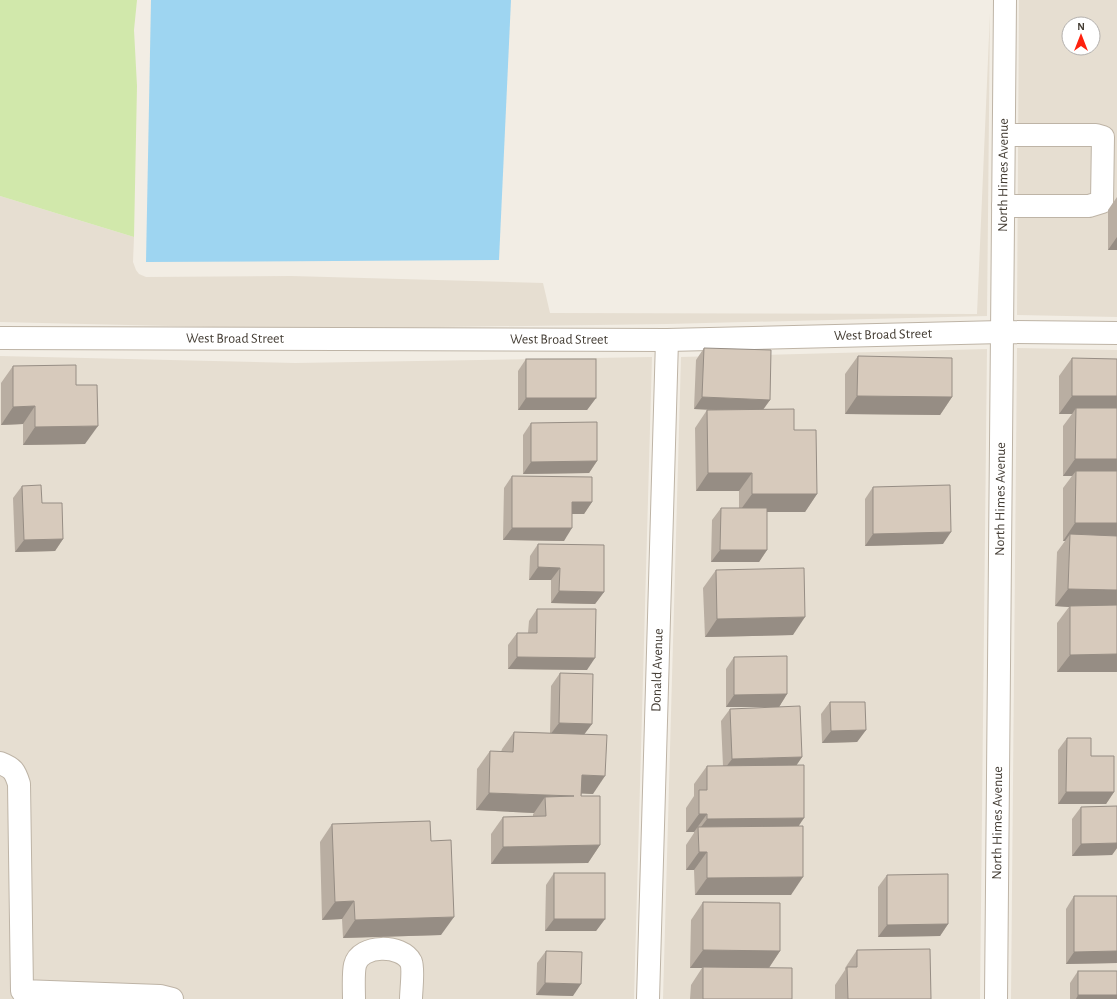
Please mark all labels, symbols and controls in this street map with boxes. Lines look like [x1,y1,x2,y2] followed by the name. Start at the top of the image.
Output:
[1061,16,1101,56] north arrow
[1077,21,1085,32] text: N
[996,118,1011,232] street label: North Himes Avenue
[834,327,933,343] street label: West Broad Street
[186,332,285,346] street label: West Broad Street
[510,333,609,347] street label: West Broad Street
[993,442,1008,556] street label: North Himes Avenue
[649,628,666,712] street label: Donald Avenue
[990,766,1005,880] street label: North Himes Avenue

